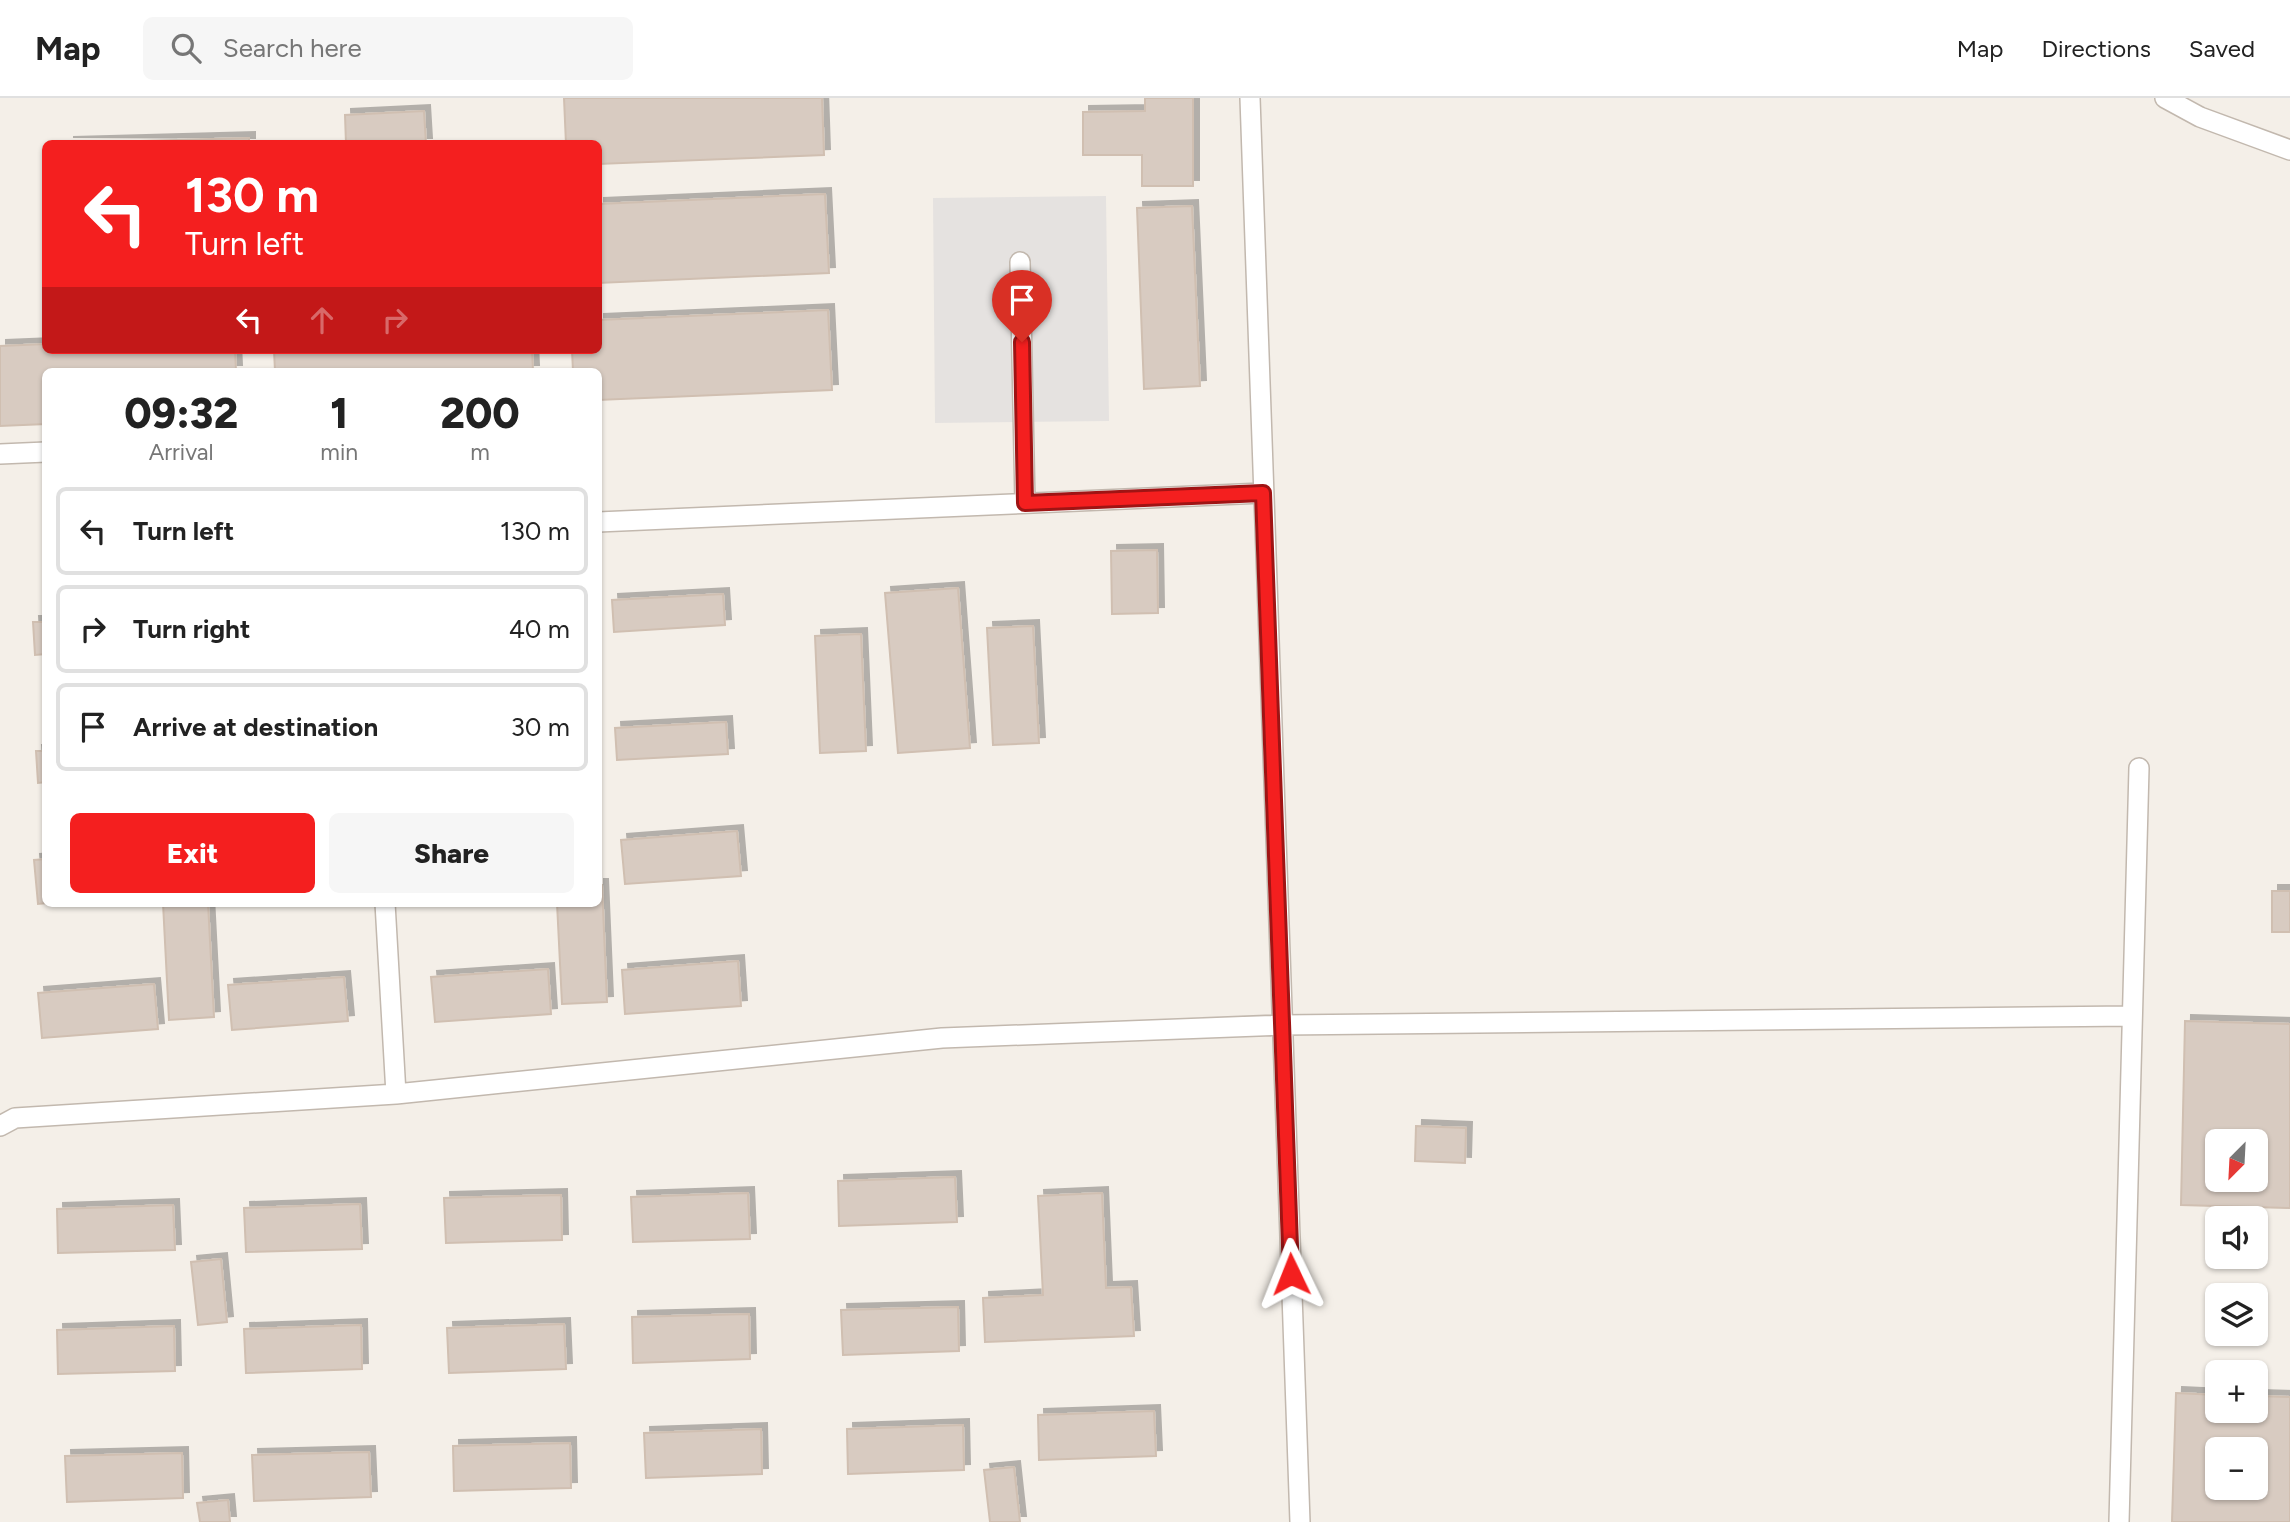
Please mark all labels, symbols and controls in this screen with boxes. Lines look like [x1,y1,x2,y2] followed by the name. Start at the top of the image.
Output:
[143,17,633,80] search box
[35,29,101,68] text: Map
[167,29,205,67] icon: search
[223,32,362,64] text: Search here
[1957,34,2003,63] text: Map
[2041,34,2151,63] text: Directions
[2189,34,2255,63] text: Saved
[185,165,319,224] text: 130 m
[70,168,161,259] icon: left
[185,225,304,263] text: Turn left
[992,270,1052,342] pin
[1003,281,1041,319] icon: arrive
[230,301,268,339] icon: left
[303,301,341,339] icon: ahead
[376,301,414,339] icon: right
[124,388,238,439] text: 09:32
[330,388,348,439] text: 1
[440,388,520,439] text: 200
[149,438,214,466] text: Arrival
[320,438,358,466] text: min
[470,438,490,466] text: m
[74,512,112,550] icon: left
[133,515,234,547] text: Turn left
[500,515,570,547] text: 130 m
[74,610,112,648] icon: right
[133,613,250,645] text: Turn right
[509,613,570,645] text: 40 m
[74,708,112,746] icon: arrive
[133,711,378,743] text: Arrive at destination
[511,711,570,743] text: 30 m
[70,813,315,893] button: Exit
[329,813,574,893] button: Share
[2205,1129,2268,1192] north arrow
[2205,1129,2268,1500] map controls
[2205,1206,2268,1269] button: sound
[1254,1237,1328,1311] position arrow
[2205,1283,2268,1346] button: layers
[2205,1360,2268,1423] button: +
[2205,1437,2268,1500] button: −

